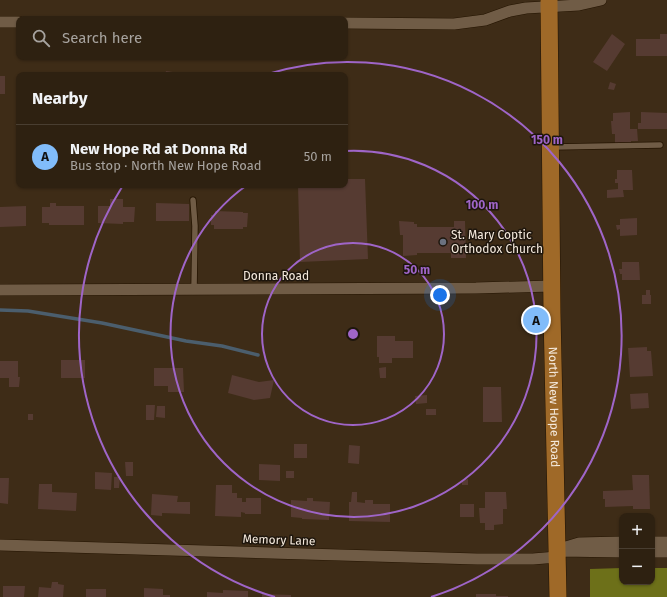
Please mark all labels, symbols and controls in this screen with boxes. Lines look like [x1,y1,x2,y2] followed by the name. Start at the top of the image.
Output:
[16,16,348,60] search box
[30,27,52,49] icon: search
[62,29,142,47] text: Search here
[32,88,87,109] text: Nearby
[531,133,563,147] text: 150 m
[70,140,247,158] text: New Hope Rd at Donna Rd
[41,149,49,164] text: A
[304,149,332,164] text: 50 m
[70,158,262,173] text: Bus stop · North New Hope Road
[466,198,498,212] text: 100 m
[451,228,543,256] place label: St. Mary Coptic Orthodox Church
[438,237,448,247] marker: St. Mary Coptic Orthodox Church
[404,263,430,277] text: 50 m
[243,269,309,283] street label: Donna Road
[430,285,450,305] your location
[523,305,549,335] pin: A
[346,327,360,341] centre of rings
[546,346,562,467] street label: North New Hope Road
[619,513,655,585] map controls
[619,513,655,549] button: +
[242,532,316,548] street label: Memory Lane
[619,549,655,585] button: −

